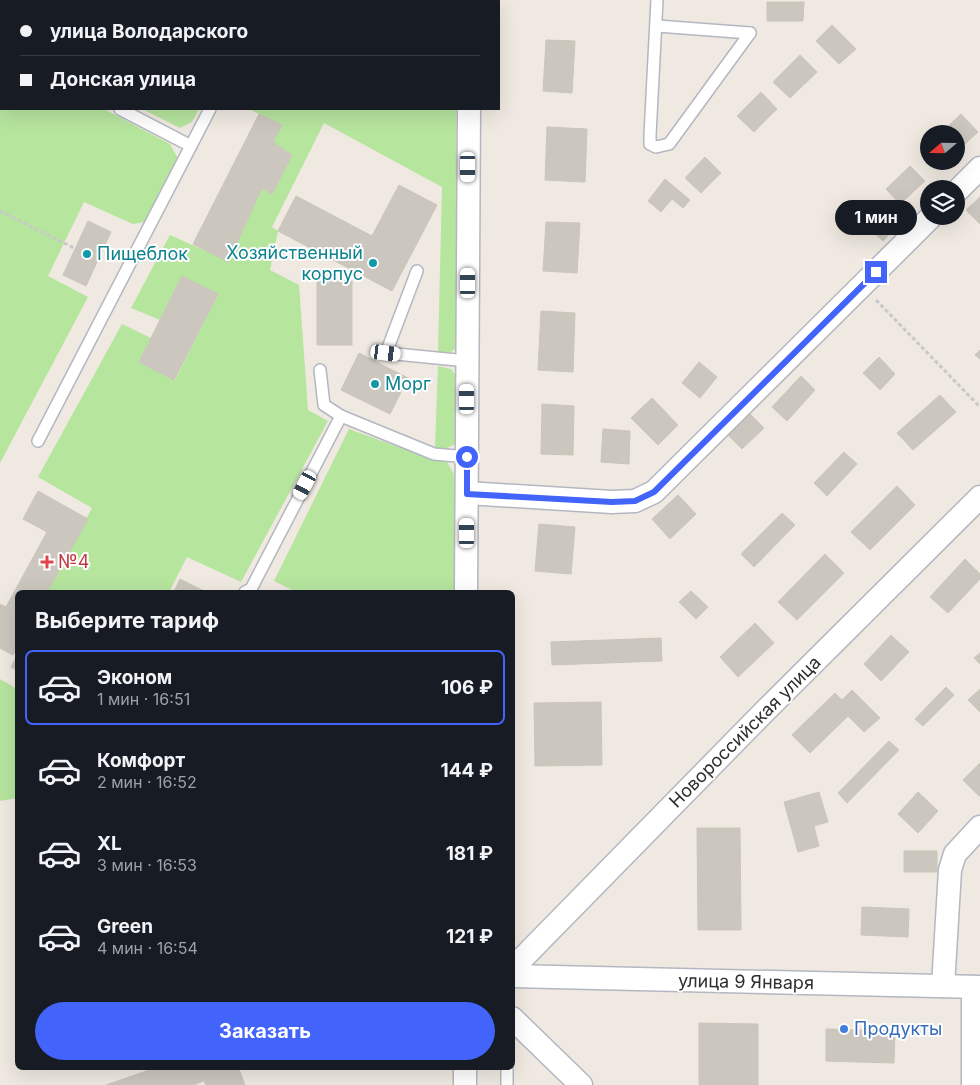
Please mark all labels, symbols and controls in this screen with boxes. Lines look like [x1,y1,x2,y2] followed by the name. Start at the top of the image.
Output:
[50,20,248,43] text: улица Володарского
[50,68,196,91] text: Донская улица
[920,125,965,170] north arrow
[920,125,965,225] map controls
[460,152,475,182] car
[920,180,965,225] button: layers
[835,200,917,234] callout: 1 мин
[854,207,898,227] text: 1 мин
[226,242,363,284] place label: Хозяйственный корпус
[97,243,188,264] place label: Пищеблок
[81,248,93,260] marker: Пищеблок
[367,257,379,269] marker: Хозяйственный корпус
[865,261,887,283] route end
[460,268,475,298] car
[370,344,401,362] car
[385,373,431,394] place label: Морг
[369,378,381,390] marker: Морг
[459,384,474,414] car
[456,446,478,468] route start
[291,468,318,502] car
[459,518,474,548] car
[58,551,89,572] place label: №4
[40,555,54,569] marker: №4
[35,607,219,633] text: Выберите тариф
[665,652,825,812] street label: Новороссийская улица
[37,665,82,710] icon: car
[97,666,172,689] text: Эконом
[441,676,493,699] text: 106 ₽
[97,689,190,709] text: 1 мин · 16:51
[37,748,82,793] icon: car
[97,749,185,772] text: Комфорт
[441,759,493,782] text: 144 ₽
[97,772,197,792] text: 2 мин · 16:52
[37,831,82,876] icon: car
[97,832,122,855] text: XL
[446,842,493,865] text: 181 ₽
[97,855,197,875] text: 3 мин · 16:53
[37,914,82,959] icon: car
[97,915,153,938] text: Green
[446,925,493,948] text: 121 ₽
[97,938,198,958] text: 4 мин · 16:54
[678,970,814,993] street label: улица 9 Января
[35,1002,495,1060] button: Заказать
[854,1018,942,1039] place label: Продукты
[838,1023,850,1035] marker: Продукты

